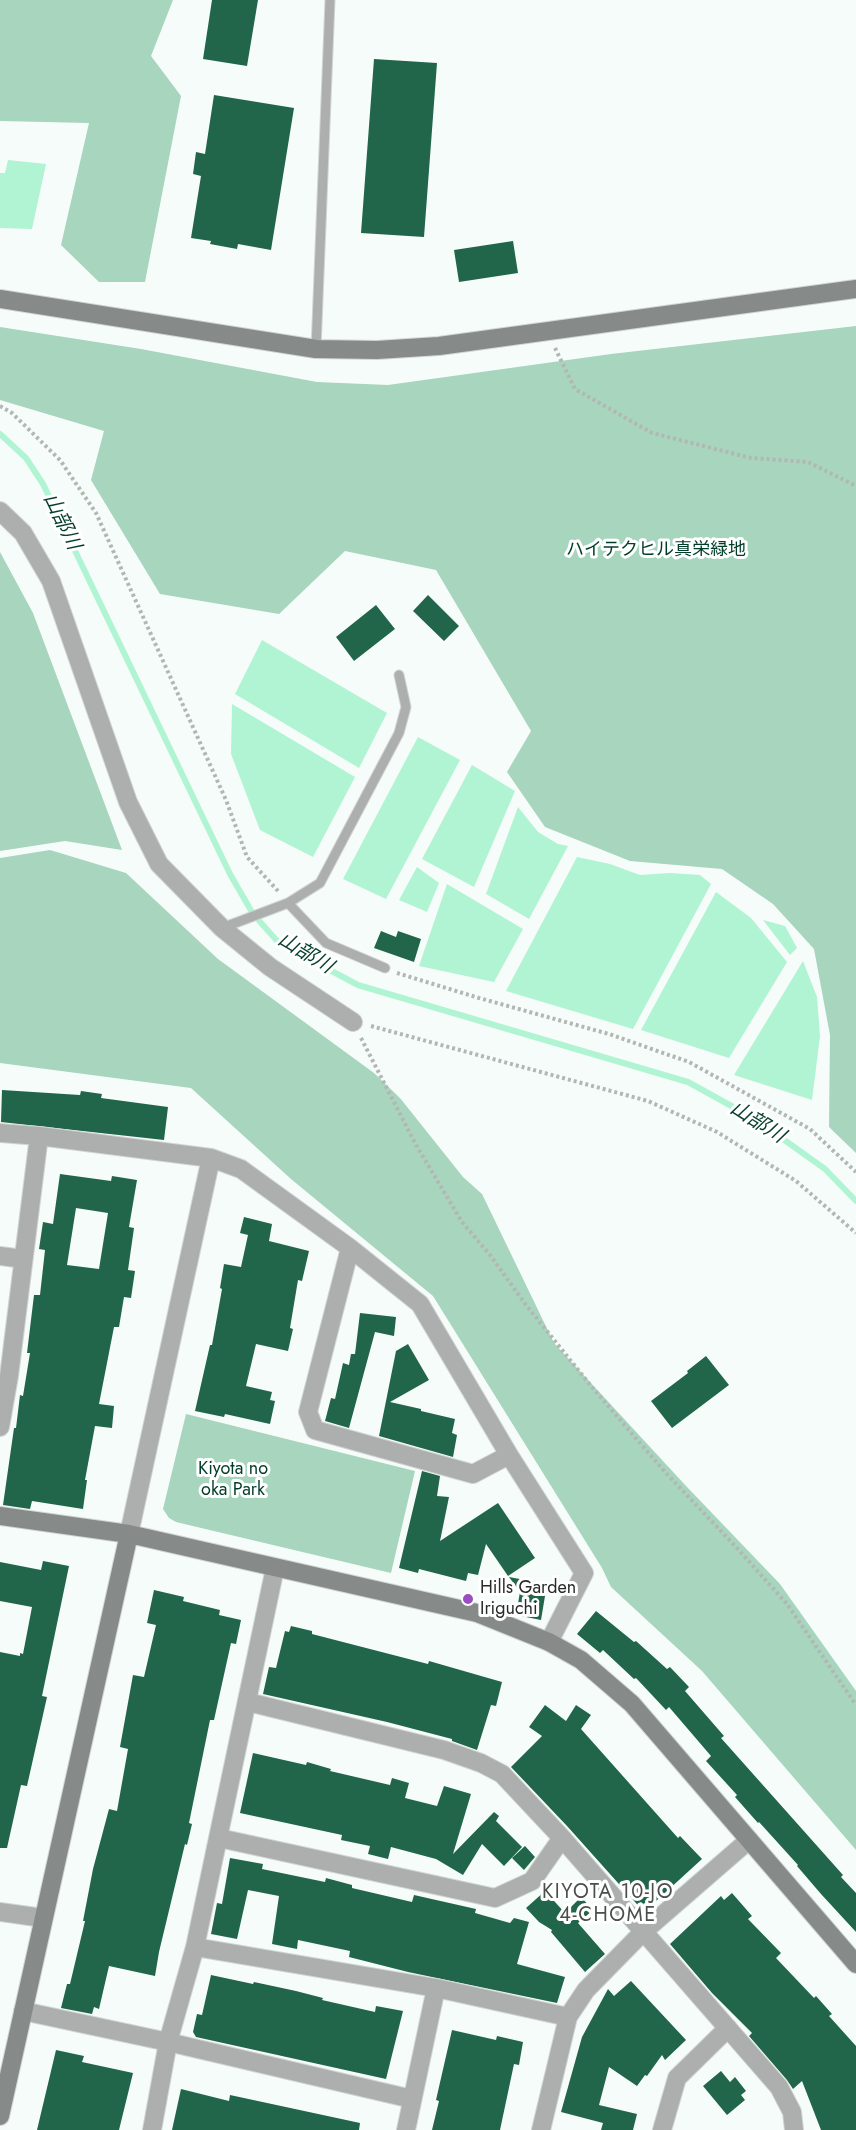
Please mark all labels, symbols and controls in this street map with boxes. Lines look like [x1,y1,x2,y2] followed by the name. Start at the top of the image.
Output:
[37,490,85,554] water label: 山部川
[566,540,746,562] park label: ハイテクヒル真栄緑地
[273,928,337,980] water label: 山部川
[725,1097,789,1149] water label: 山部川
[198,1459,268,1502] park label: Kiyota no oka Park
[480,1578,576,1620] place label: Hills Garden Iriguchi
[461,1592,475,1606] marker: Hills Garden Iriguchi
[542,1881,674,1928] district label: KIYOTA 10-JO 4-CHOME

